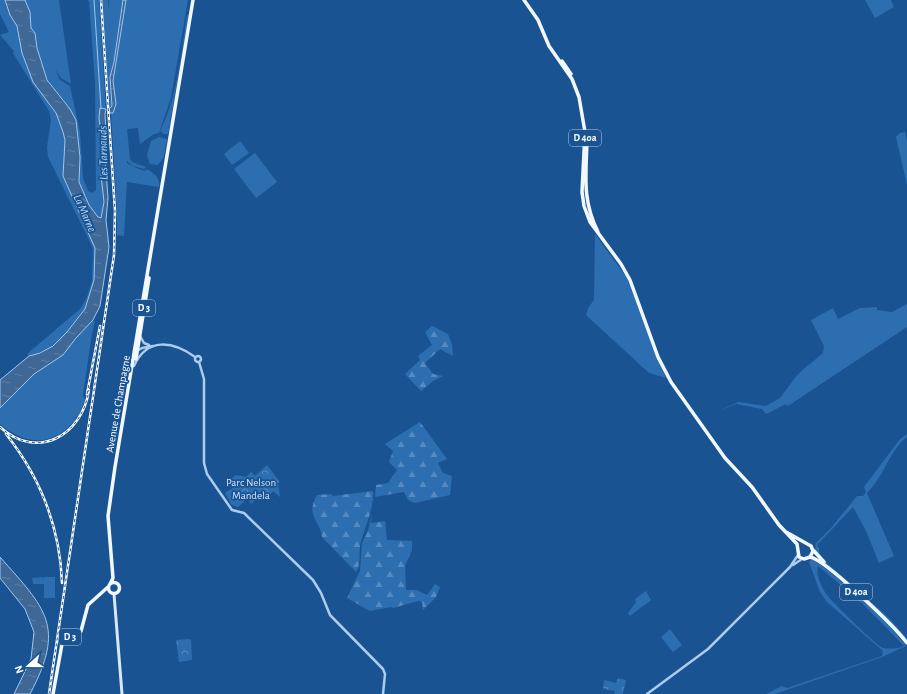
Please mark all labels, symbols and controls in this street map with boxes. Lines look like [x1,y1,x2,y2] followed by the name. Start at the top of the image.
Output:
[97,126,109,180] water label: Les Tarnauds
[569,130,601,146] road number: D 40a
[71,192,99,234] water label: La Marne
[133,300,155,316] road number: D 3
[104,355,132,453] street label: Avenue de Champagne
[226,477,276,501] park label: Parc Nelson Mandela
[840,584,872,600] road number: D 40a
[59,629,81,645] road number: D 3
[8,646,48,686] north arrow
[13,664,26,675] text: N

